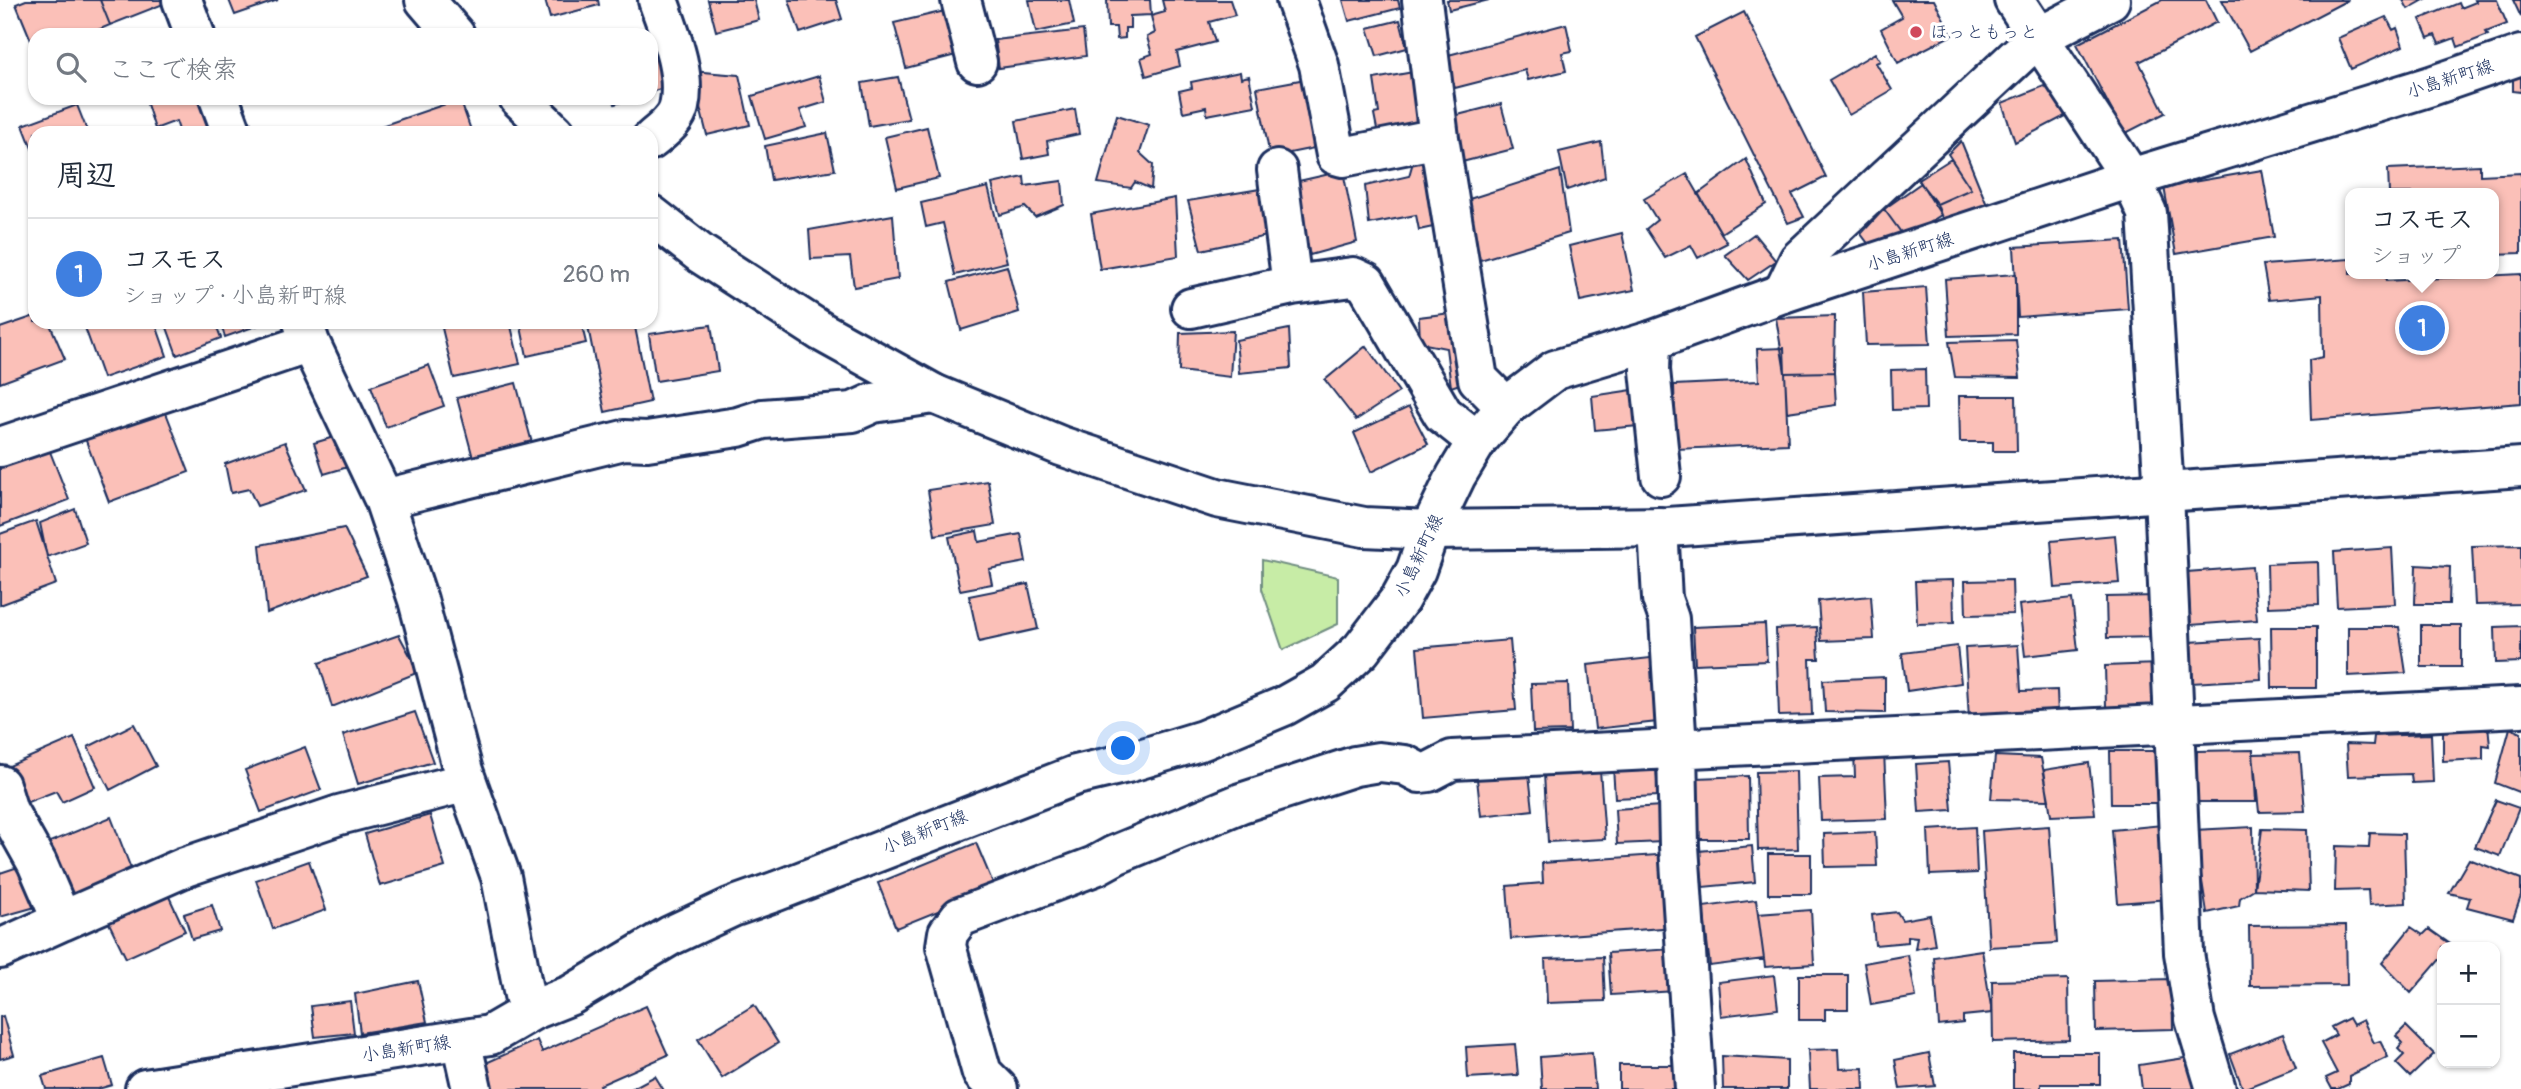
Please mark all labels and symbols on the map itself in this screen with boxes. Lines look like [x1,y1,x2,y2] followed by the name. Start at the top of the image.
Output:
[1930,21,2038,44] place label: ほっともっと
[1908,24,1924,40] marker: ほっともっと
[2404,54,2496,104] street label: 小島新町線
[1864,227,1956,277] street label: 小島新町線
[2399,302,2445,354] pin: 1
[1390,510,1448,602] street label: 小島新町線
[1106,731,1140,765] your location
[879,804,971,860] street label: 小島新町線
[360,1031,452,1067] street label: 小島新町線

